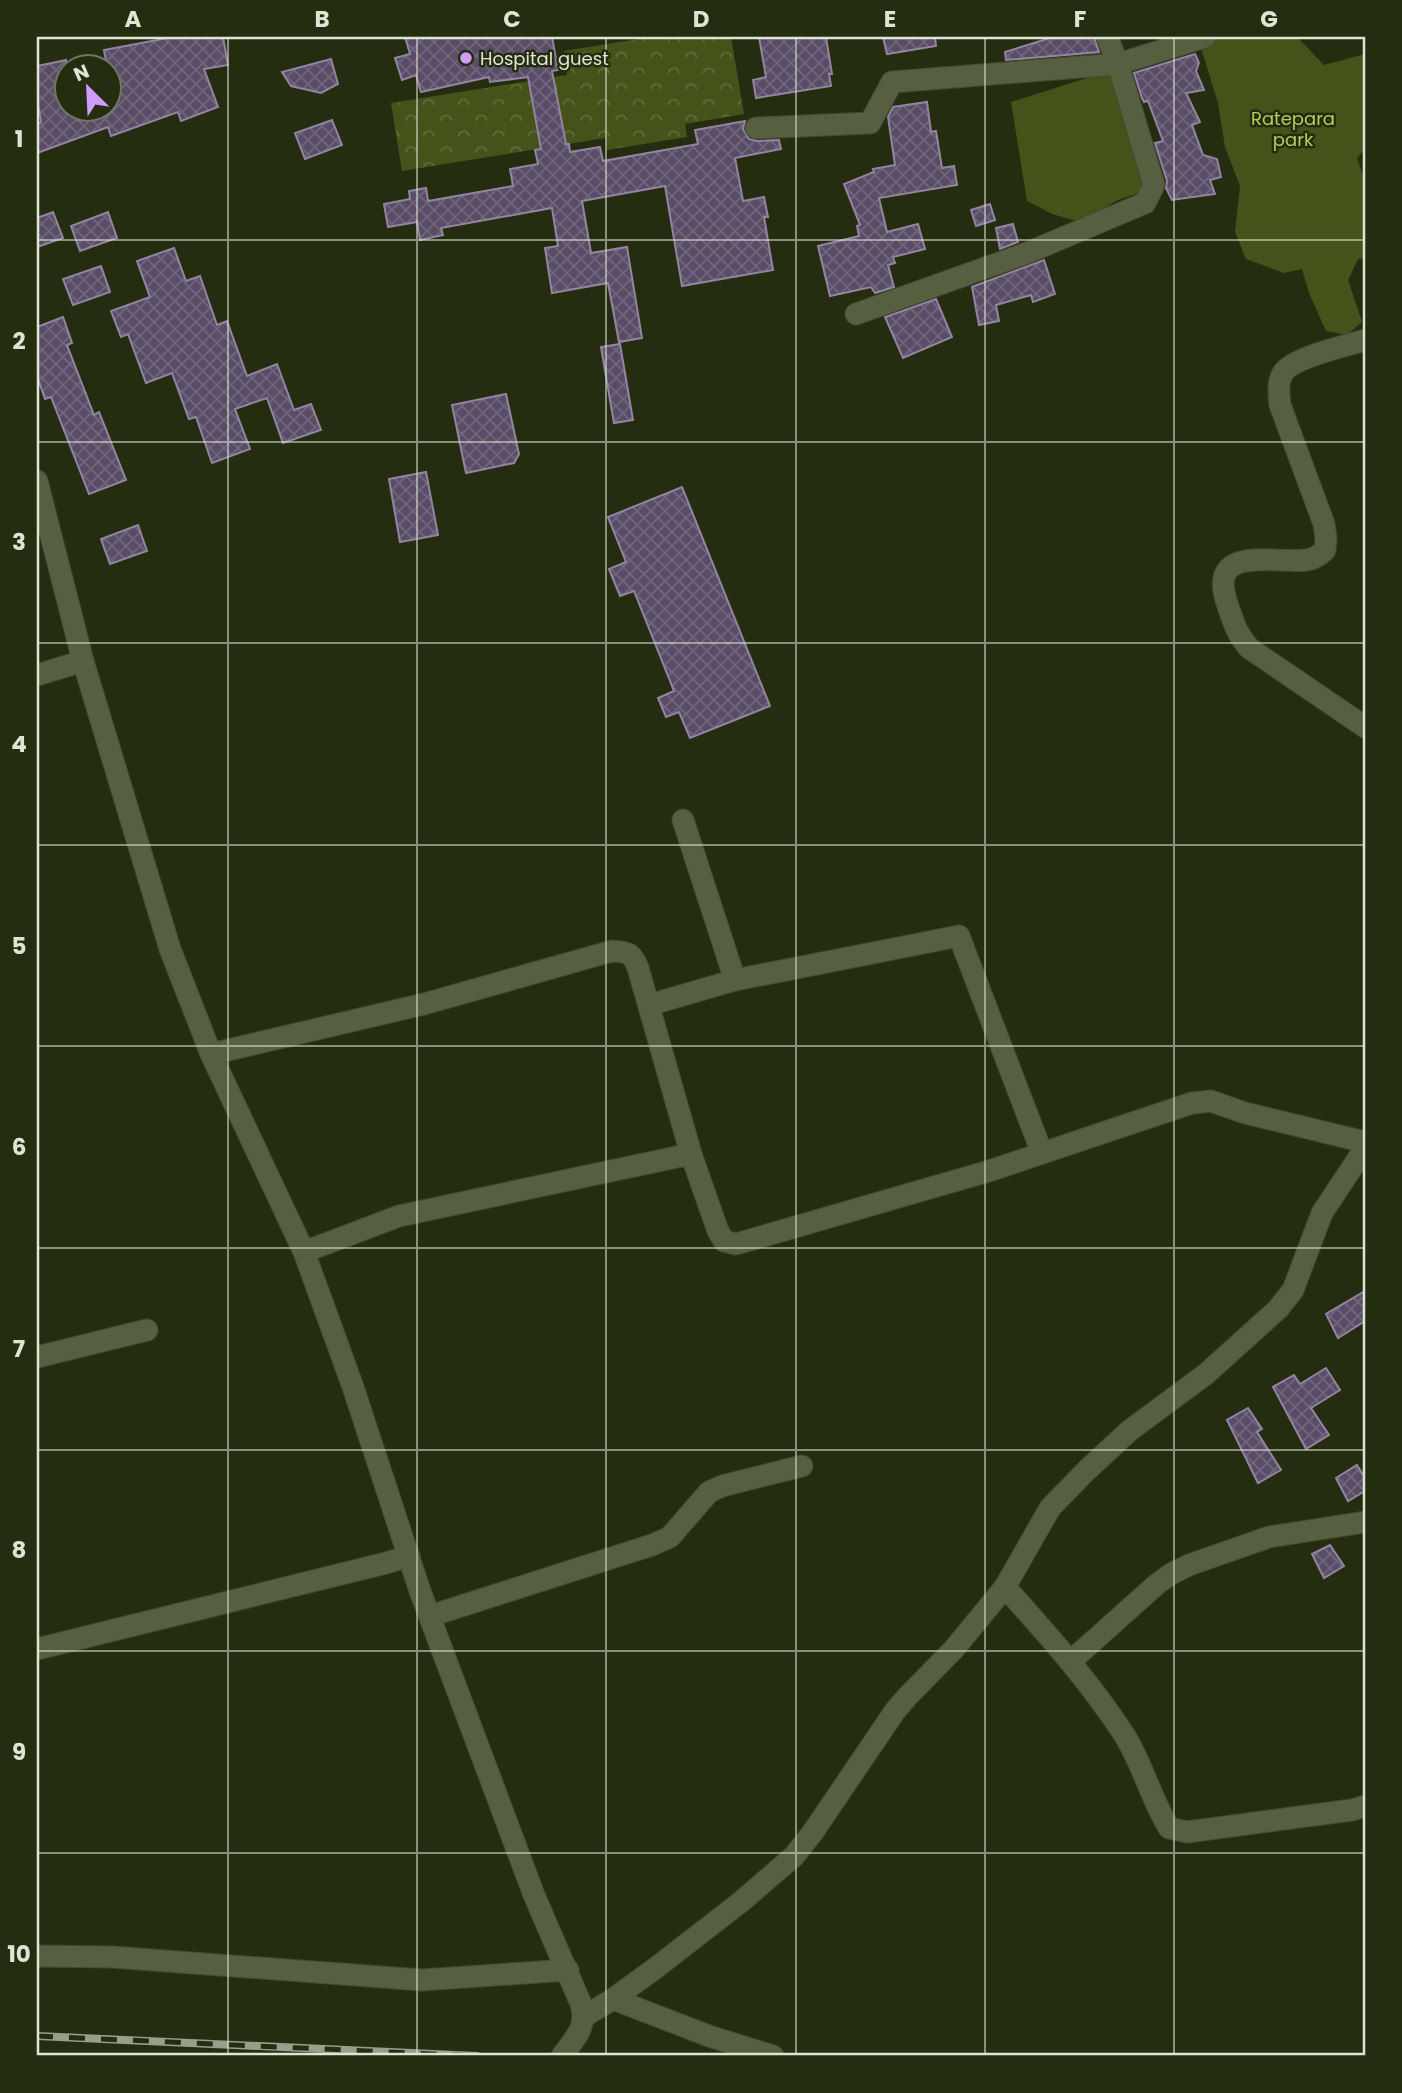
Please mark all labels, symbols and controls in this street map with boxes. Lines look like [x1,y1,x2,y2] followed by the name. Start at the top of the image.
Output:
[125,3,142,35] text: A
[314,3,330,35] text: B
[503,3,521,35] text: C
[693,3,709,35] text: D
[884,3,896,35] text: E
[1074,3,1086,35] text: F
[1260,3,1278,35] text: G
[480,46,609,71] place label: Hospital guest
[458,50,474,66] marker: Hospital guest
[52,52,122,122] north arrow
[69,58,93,88] text: N
[1251,106,1335,152] park label: Ratepara park
[15,123,23,155] text: 1
[12,325,26,357] text: 2
[12,526,26,558] text: 3
[11,728,27,760] text: 4
[12,930,26,962] text: 5
[12,1131,26,1163] text: 6
[13,1333,25,1365] text: 7
[12,1534,26,1566] text: 8
[12,1736,26,1768] text: 9
[7,1938,31,1970] text: 10

